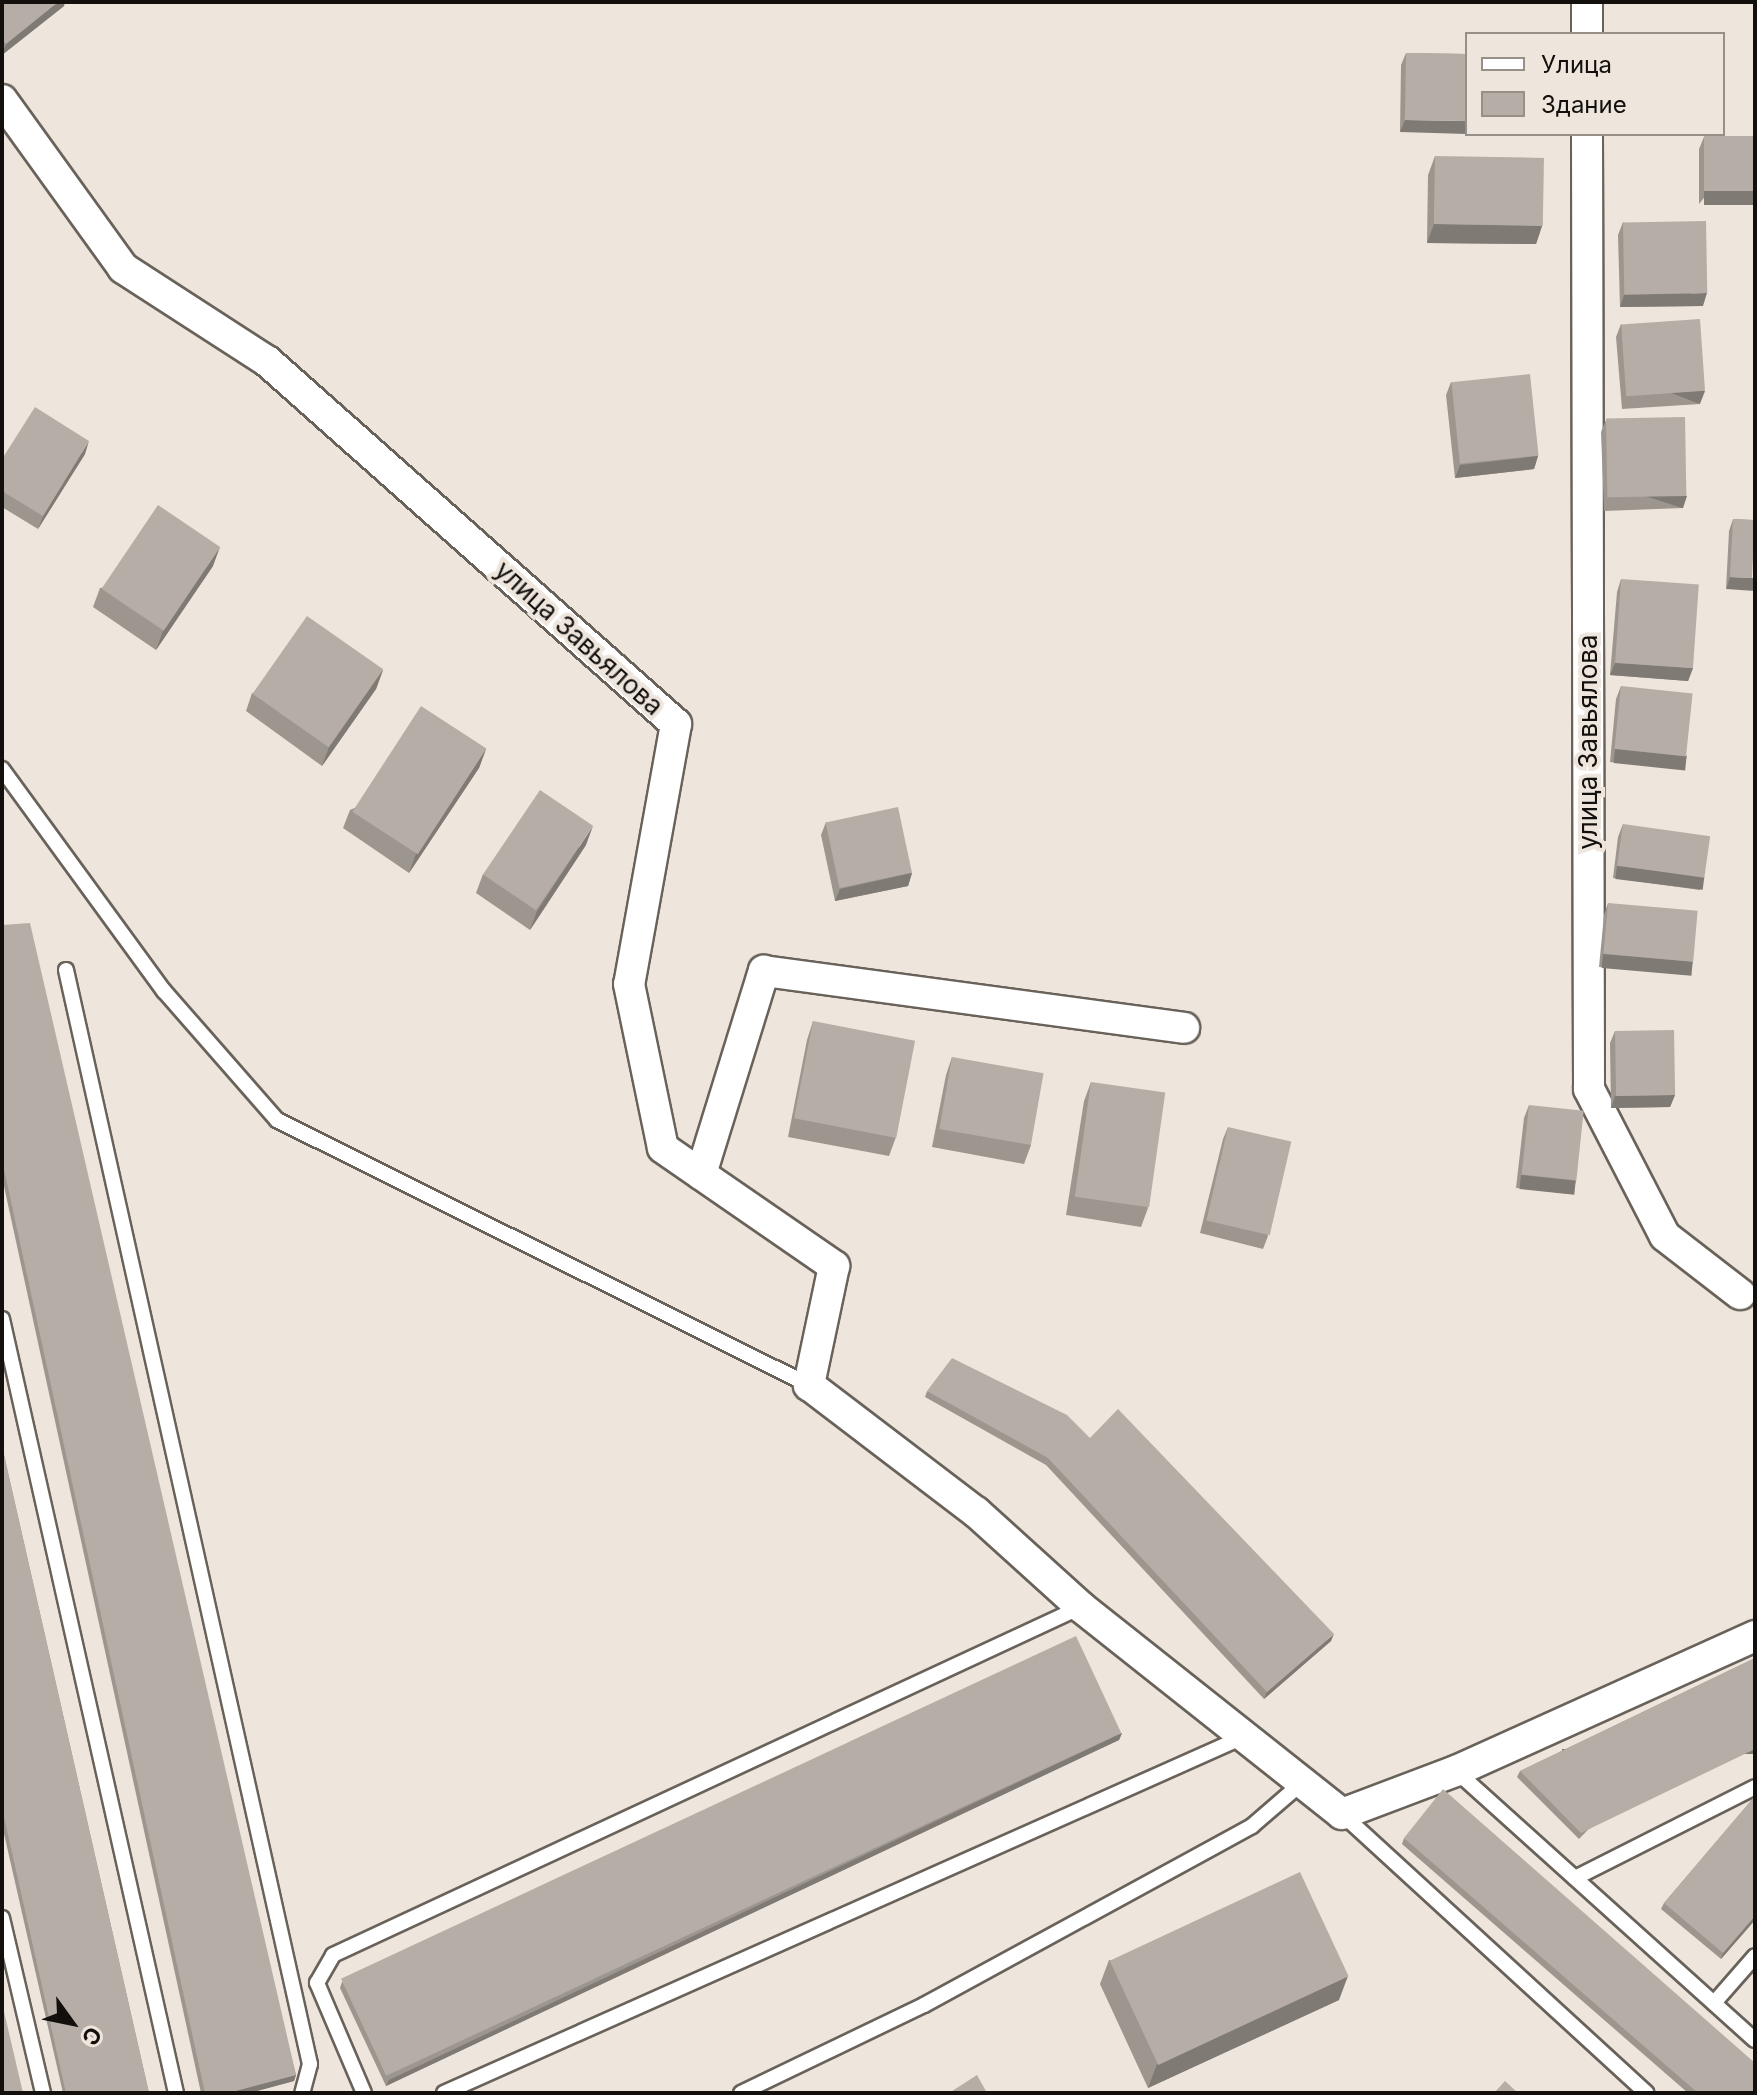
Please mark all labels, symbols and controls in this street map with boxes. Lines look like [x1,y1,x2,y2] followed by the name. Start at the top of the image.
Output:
[1465,32,1725,136] legend
[1541,50,1612,79] text: Улица
[1541,90,1627,119] text: Здание
[489,554,669,722] street label: улица Завьялова
[1572,634,1604,850] street label: улица Завьялова
[32,1983,112,2063] north arrow
[77,2022,107,2050] text: С

